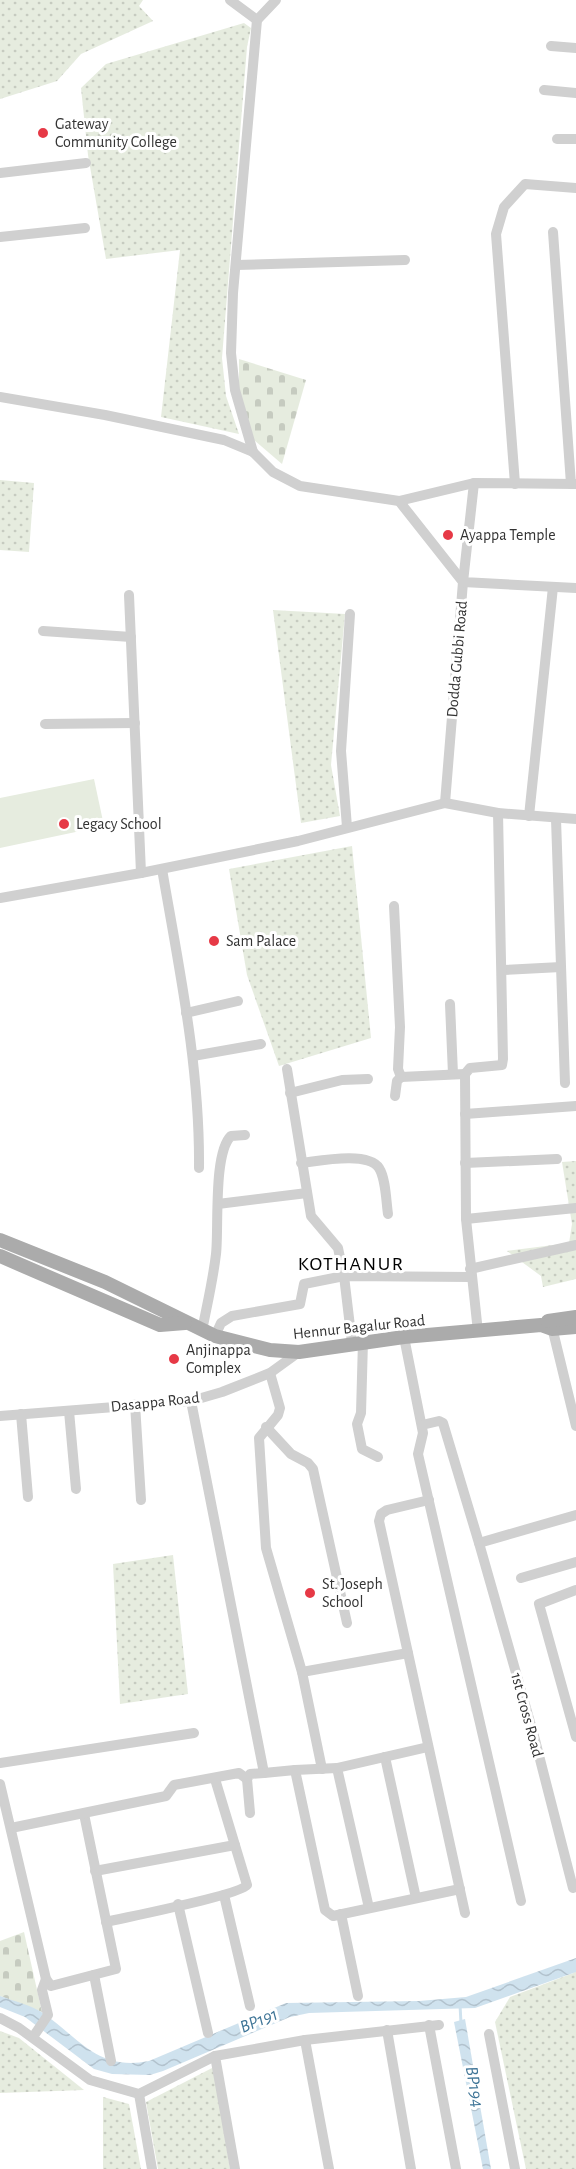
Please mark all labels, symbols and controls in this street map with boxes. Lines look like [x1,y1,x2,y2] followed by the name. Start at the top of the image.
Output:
[55,116,177,151] place label: Gateway Community College
[36,126,50,140] marker: Gateway Community College
[460,527,556,544] place label: Ayappa Temple
[441,528,455,542] marker: Ayappa Temple
[444,600,470,718] street label: Dodda Gubbi Road
[76,816,162,833] place label: Legacy School
[57,817,71,831] marker: Legacy School
[226,933,296,949] place label: Sam Palace
[207,934,221,948] marker: Sam Palace
[298,1254,404,1274] district label: KOTHANUR
[292,1312,426,1342] street label: Hennur Bagalur Road
[186,1342,251,1376] place label: Anjinappa Complex
[167,1352,181,1366] marker: Anjinappa Complex
[110,1389,200,1415] street label: Dasappa Road
[322,1576,383,1610] place label: St. Joseph School
[303,1586,317,1600] marker: St. Joseph School
[508,1671,546,1759] street label: 1st Cross Road
[238,2005,280,2037] water label: BP191
[462,2065,486,2109] water label: BP194

